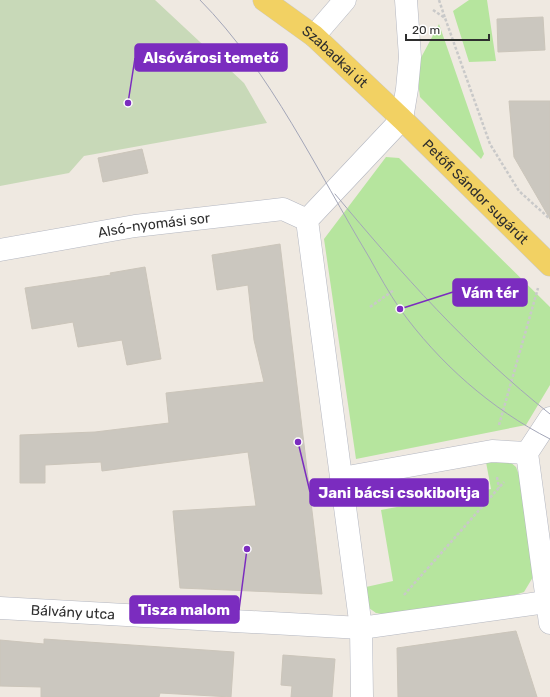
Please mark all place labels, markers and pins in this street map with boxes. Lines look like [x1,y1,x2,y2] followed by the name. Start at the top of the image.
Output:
[135,44,287,71] callout: Alsóvárosi temető
[453,279,527,306] callout: Vám tér
[310,479,488,506] callout: Jani bácsi csokiboltja
[130,596,239,623] callout: Tisza malom

